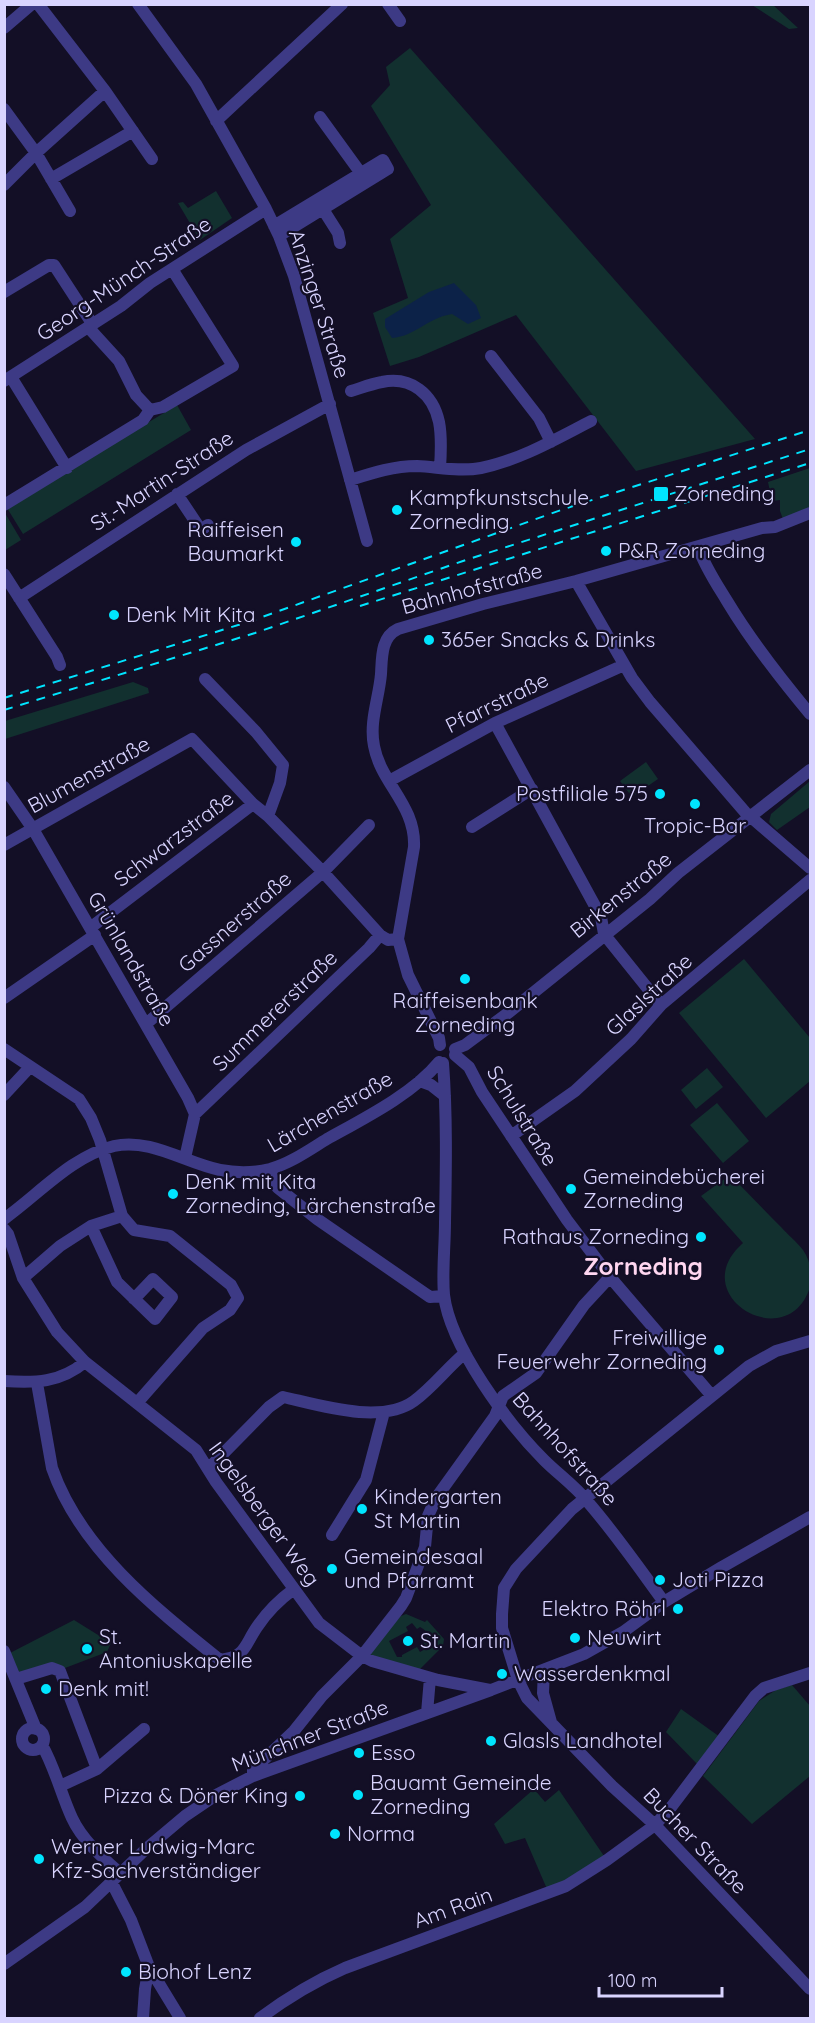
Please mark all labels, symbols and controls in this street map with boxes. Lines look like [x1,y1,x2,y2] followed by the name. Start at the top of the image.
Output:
[31,210,216,346] street label: Georg-Münch-Straße
[284,226,356,381] street label: Anzinger Straße
[85,424,238,536] street label: St.-Martin-Straße
[674,480,775,506] place label: Zorneding
[409,484,589,534] place label: Kampfkunstschule Zorneding
[652,485,670,503] marker: Zorneding
[390,503,404,517] marker: Kampfkunstschule Zorneding
[187,516,284,566] place label: Raiffeisen Baumarkt
[289,535,303,549] marker: Raiffeisen Baumarkt
[618,537,765,563] place label: P&R Zorneding
[599,544,613,558] marker: P&R Zorneding
[398,557,545,619] street label: Bahnhofstraße
[126,601,255,627] place label: Denk Mit Kita
[107,608,121,622] marker: Denk Mit Kita
[441,626,655,652] place label: 365er Snacks & Drinks
[422,633,436,647] marker: 365er Snacks & Drinks
[441,666,552,738] street label: Pfarrstraße
[23,730,154,818] street label: Blumenstraße
[516,780,648,806] place label: Postfiliale 575
[108,785,239,892] street label: Schwarzstraße
[653,787,667,801] marker: Postfiliale 575
[688,797,702,811] marker: Tropic-Bar
[644,812,746,838] place label: Tropic-Bar
[564,845,676,943] street label: Birkenstraße
[172,865,296,977] street label: Gassnerstraße
[83,886,181,1031] street label: Grünlandstraße
[206,944,342,1076] street label: Summererstraße
[600,948,697,1041] street label: Glaslstraße
[458,972,472,986] marker: Raiffeisenbank Zorneding
[392,987,538,1037] place label: Raiffeisenbank Zorneding
[482,1060,564,1170] street label: Schulstraße
[262,1065,397,1158] street label: Lärchenstraße
[583,1163,765,1213] place label: Gemeindebücherei Zorneding
[185,1168,436,1218] place label: Denk mit Kita Zorneding, Lärchenstraße
[564,1182,578,1196] marker: Gemeindebücherei Zorneding
[166,1187,180,1201] marker: Denk mit Kita Zorneding, Lärchenstraße
[502,1223,689,1249] place label: Rathaus Zorneding
[694,1230,708,1244] marker: Rathaus Zorneding
[583,1251,703,1281] district label: Zorneding
[497,1324,707,1374] place label: Freiwillige Feuerwehr Zorneding
[712,1343,726,1357] marker: Freiwillige Feuerwehr Zorneding
[508,1386,624,1511] street label: Bahnhofstraße
[204,1436,326,1591] street label: Ingelsberger Weg
[374,1483,502,1533] place label: Kindergarten St Martin
[355,1502,369,1516] marker: Kindergarten St Martin
[344,1543,483,1593] place label: Gemeindesaal und Pfarramt
[325,1562,339,1576] marker: Gemeindesaal und Pfarramt
[672,1566,764,1592] place label: Joti Pizza
[653,1573,667,1587] marker: Joti Pizza
[542,1595,666,1621] place label: Elektro Röhrl
[671,1602,685,1616] marker: Elektro Röhrl
[99,1623,253,1673] place label: St. Antoniuskapelle
[587,1624,662,1650] place label: Neuwirt
[420,1627,510,1653] place label: St. Martin
[568,1631,582,1645] marker: Neuwirt
[401,1634,415,1648] marker: St. Martin
[80,1642,94,1656] marker: St. Antoniuskapelle
[514,1660,671,1686] place label: Wasserdenkmal
[495,1667,509,1681] marker: Wasserdenkmal
[58,1675,149,1701] place label: Denk mit!
[39,1682,53,1696] marker: Denk mit!
[227,1693,392,1777] street label: Münchner Straße
[503,1727,663,1753] place label: Glasls Landhotel
[484,1734,498,1748] marker: Glasls Landhotel
[371,1739,415,1765] place label: Esso
[352,1746,366,1760] marker: Esso
[370,1769,552,1819] place label: Bauamt Gemeinde Zorneding
[103,1782,288,1808] place label: Pizza & Döner King
[638,1782,753,1899] street label: Bucher Straße
[351,1788,365,1802] marker: Bauamt Gemeinde Zorneding
[293,1789,307,1803] marker: Pizza & Döner King
[347,1820,415,1846] place label: Norma
[328,1827,342,1841] marker: Norma
[51,1833,261,1883] place label: Werner Ludwig-Marc Kfz-Sachverständiger
[32,1852,46,1866] marker: Werner Ludwig-Marc Kfz-Sachverständiger
[410,1881,496,1933] street label: Am Rain
[138,1958,252,1984] place label: Biohof Lenz
[599,1960,722,1998] scale bar
[119,1965,133,1979] marker: Biohof Lenz
[608,1969,657,1992] text: 100 m

